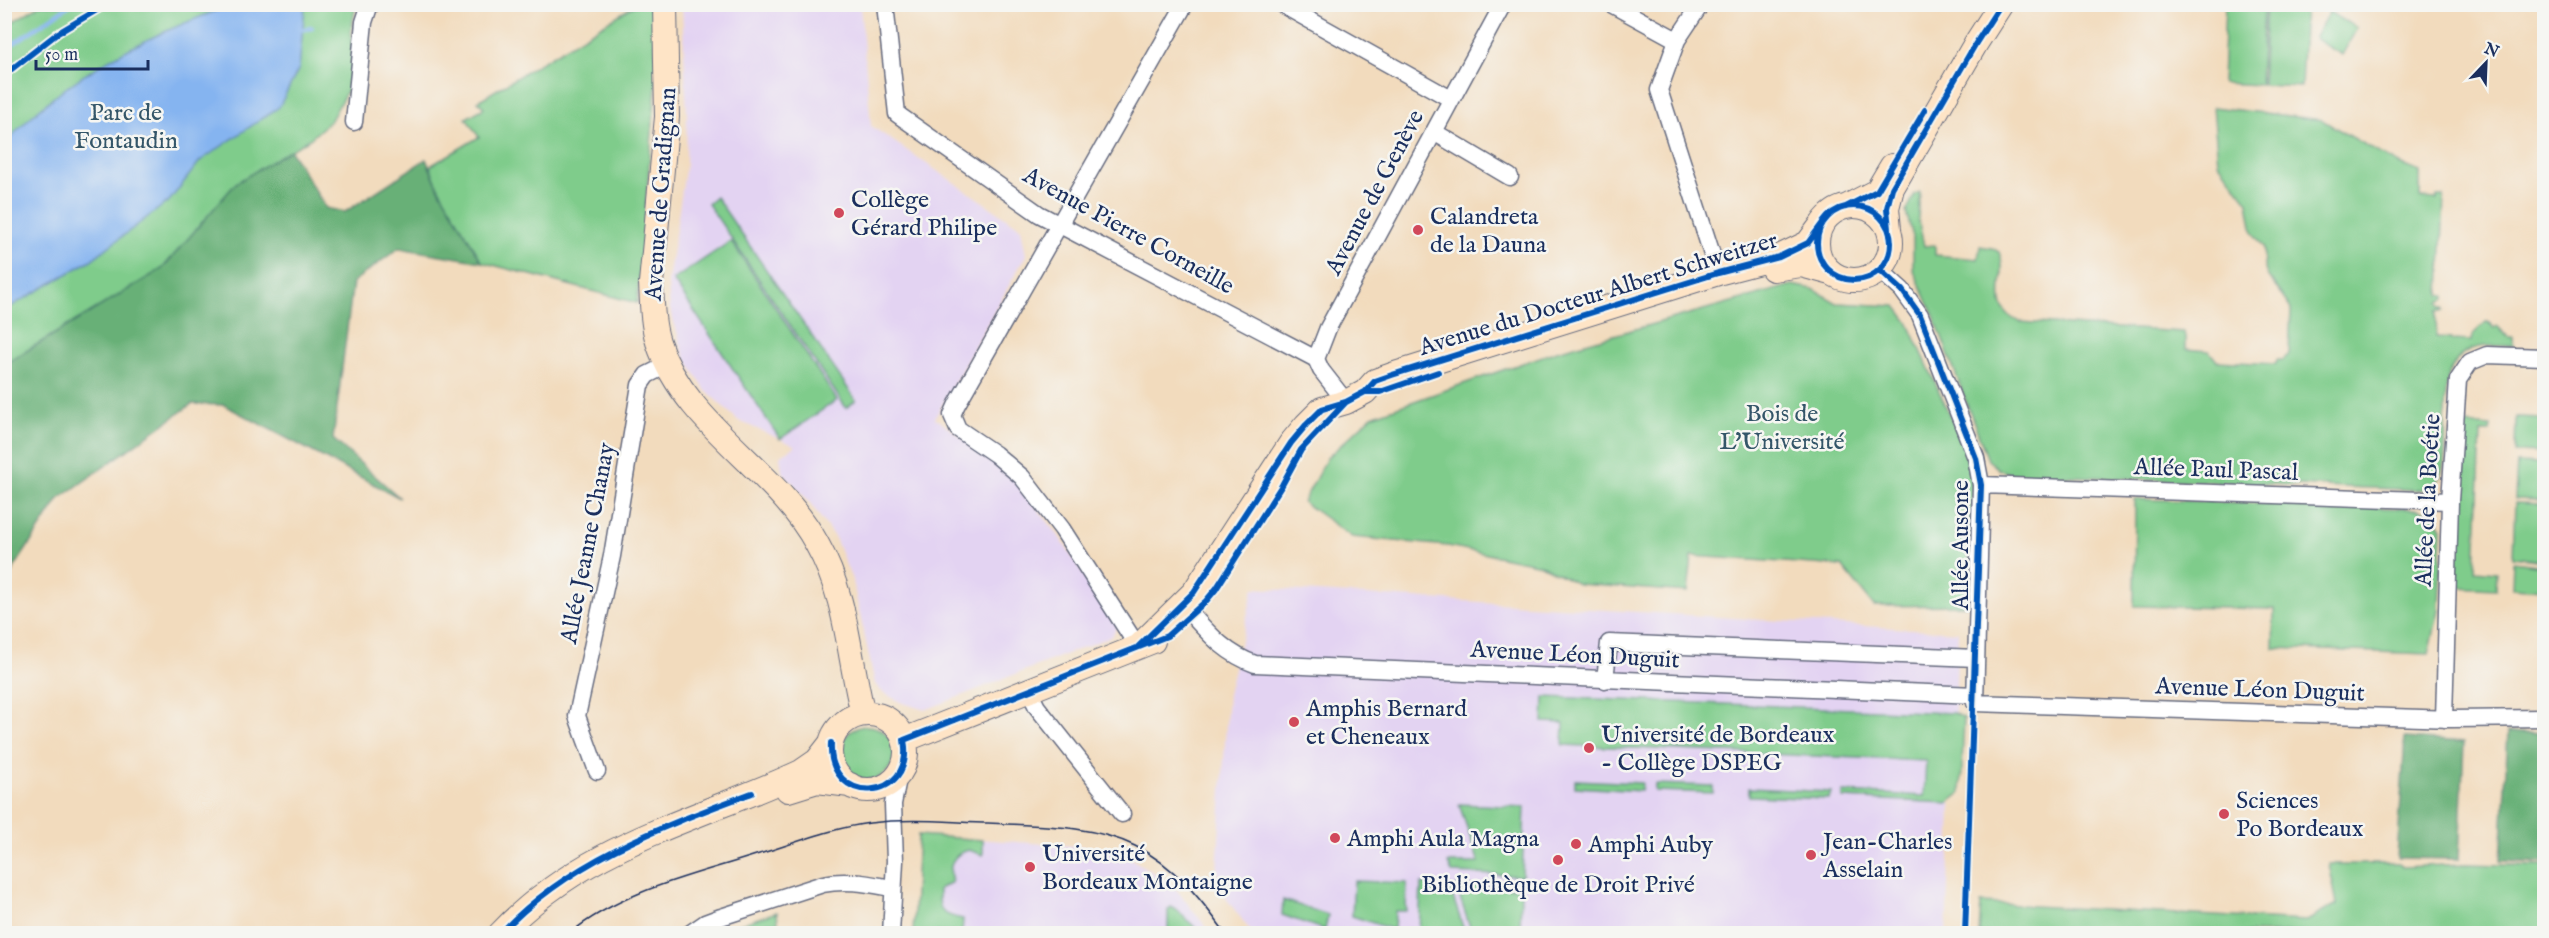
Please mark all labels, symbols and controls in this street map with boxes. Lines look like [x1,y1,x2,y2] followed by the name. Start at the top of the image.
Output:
[36,33,148,71] scale bar
[2456,33,2516,93] north arrow
[2480,39,2502,63] text: N
[45,44,78,67] text: 50 m
[638,86,684,303] street label: Avenue de Gradignan
[74,98,178,157] park label: Parc de Fontaudin
[1318,105,1432,282] street label: Avenue de Genève
[1016,160,1239,302] street label: Avenue Pierre Corneille
[851,185,997,244] place label: Collège Gérard Philipe
[1430,202,1547,261] place label: Calandreta de la Dauna
[832,206,846,220] marker: Collège Gérard Philipe
[1411,223,1425,237] marker: Calandreta de la Dauna
[1414,225,1782,364] street label: Avenue du Docteur Albert Schweitzer
[1719,399,1845,458] park label: Bois de L'Université
[2408,413,2449,588] street label: Allée de la Boétie
[554,440,623,647] street label: Allée Jeanne Chanay
[2132,452,2299,489] street label: Allée Paul Pascal
[1946,480,1977,611] street label: Allée Ausone
[1469,634,1680,676] street label: Avenue Léon Duguit
[2154,671,2365,710] street label: Avenue Léon Duguit
[1305,694,1467,753] place label: Amphis Bernard et Cheneaux
[1287,715,1301,729] marker: Amphis Bernard et Cheneaux
[1601,720,1835,779] place label: Université de Bordeaux - Collège DSPEG
[1582,741,1596,755] marker: Université de Bordeaux - Collège DSPEG
[2236,786,2364,845] place label: Sciences Po Bordeaux
[2217,807,2231,821] marker: Sciences Po Bordeaux
[1346,824,1540,855] place label: Amphi Aula Magna
[1820,827,1953,886] place label: Jean-Charles Asselain
[1587,830,1713,861] place label: Amphi Auby
[1328,831,1342,845] marker: Amphi Aula Magna
[1569,837,1583,851] marker: Amphi Auby
[1042,839,1253,898] place label: Université Bordeaux Montaigne
[1804,848,1818,862] marker: Jean-Charles Asselain
[1551,853,1565,867] marker: Bibliothèque de Droit Privé
[1023,860,1037,874] marker: Université Bordeaux Montaigne
[1421,870,1695,901] place label: Bibliothèque de Droit Privé

